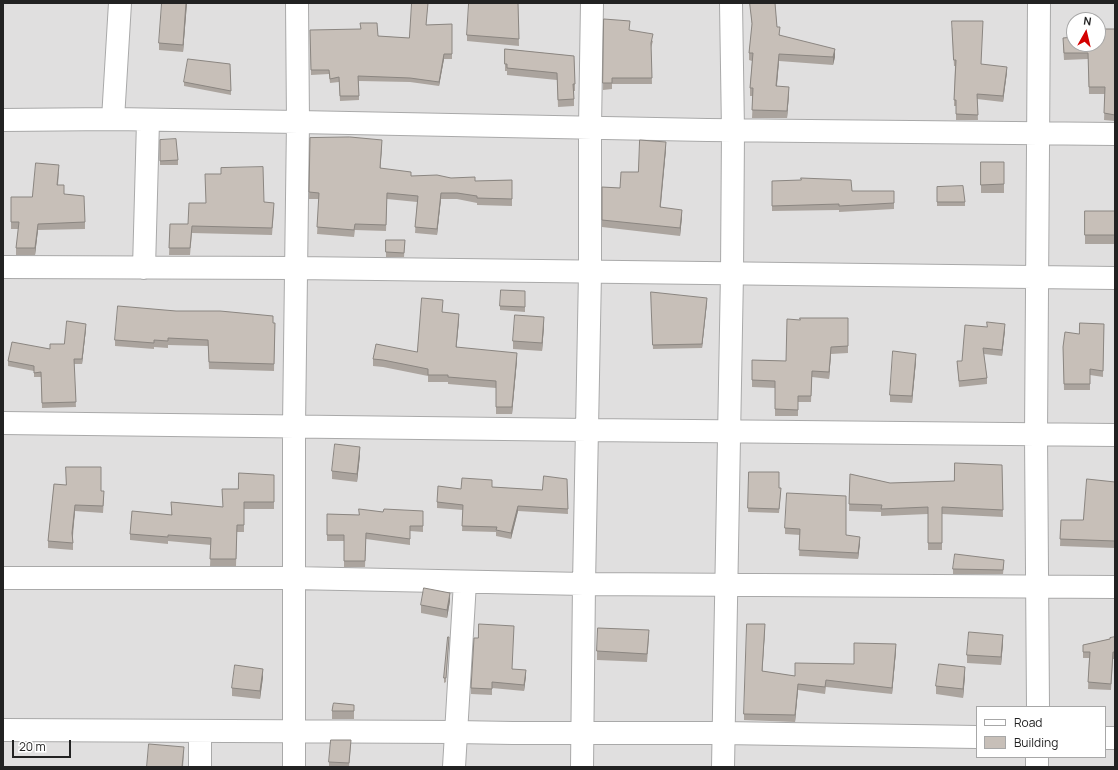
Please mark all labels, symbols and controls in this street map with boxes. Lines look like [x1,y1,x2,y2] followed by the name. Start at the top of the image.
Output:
[1066,12,1106,52] north arrow
[1083,13,1093,29] text: N
[976,706,1106,758] legend
[1014,714,1042,731] text: Road
[14,732,73,758] scale bar
[1014,734,1058,751] text: Building
[19,738,46,755] text: 20 m

